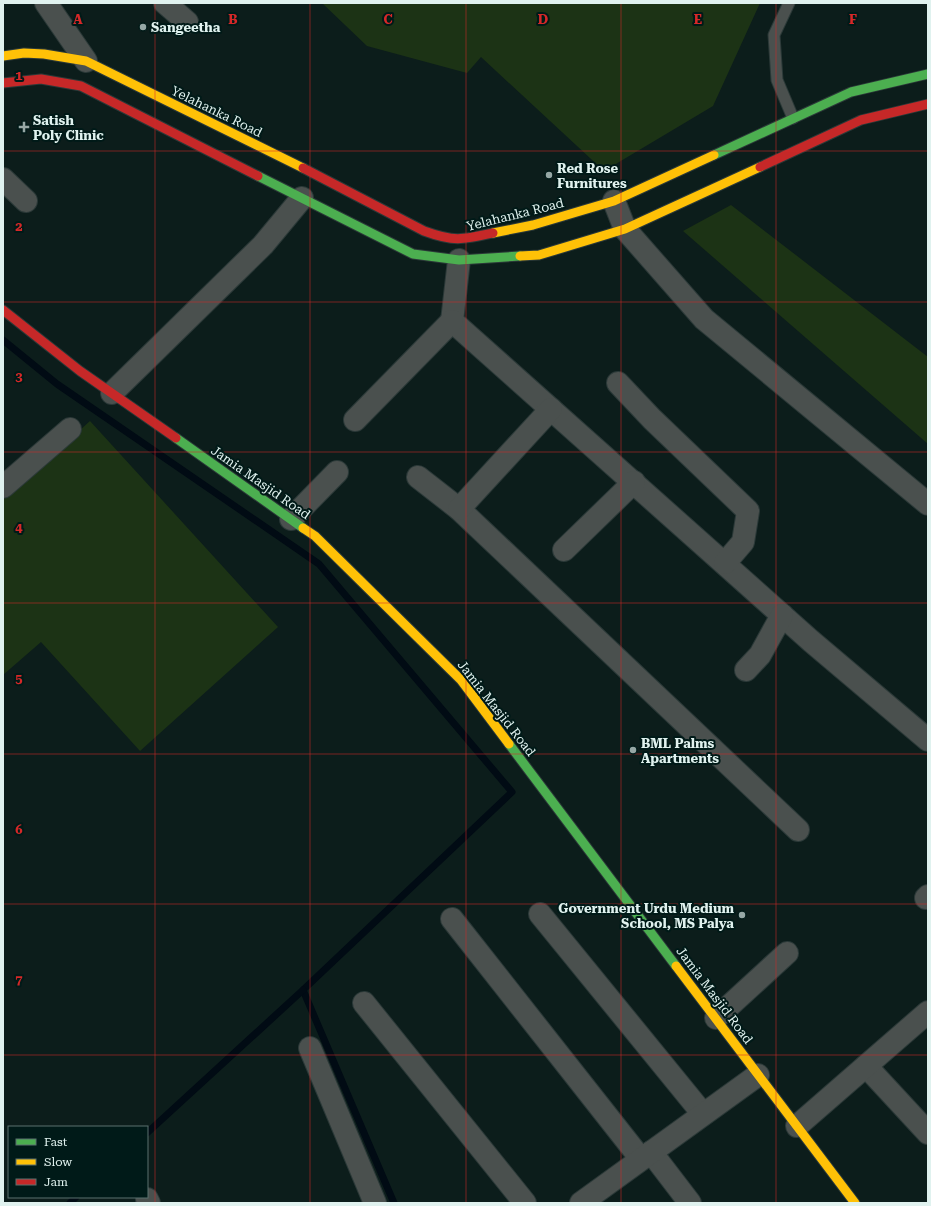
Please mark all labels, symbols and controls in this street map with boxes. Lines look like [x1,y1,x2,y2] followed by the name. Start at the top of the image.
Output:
[73,12,83,27] text: A
[228,12,238,27] text: B
[383,12,393,27] text: C
[538,12,548,27] text: D
[694,12,702,27] text: E
[849,12,857,27] text: F
[151,20,221,35] place label: Sangeetha
[138,22,148,32] marker: Sangeetha
[15,68,23,83] text: 1
[169,83,265,140] street label: Yelahanka Road
[33,113,104,143] place label: Satish Poly Clinic
[18,121,30,133] marker: Satish Poly Clinic
[557,161,627,191] place label: Red Rose Furnitures
[544,170,554,180] marker: Red Rose Furnitures
[465,195,566,234] street label: Yelahanka Road
[15,219,23,234] text: 2
[15,369,23,384] text: 3
[208,443,314,523] street label: Jamia Masjid Road
[15,520,23,535] text: 4
[455,657,539,760] street label: Jamia Masjid Road
[15,671,23,686] text: 5
[641,736,719,766] place label: BML Palms Apartments
[628,745,638,755] marker: BML Palms Apartments
[15,822,23,837] text: 6
[558,901,734,931] place label: Government Urdu Medium School, MS Palya
[737,910,747,920] marker: Government Urdu Medium School, MS Palya
[673,944,756,1047] street label: Jamia Masjid Road
[15,972,23,987] text: 7
[8,1126,148,1198] legend
[44,1135,68,1149] text: Fast
[44,1155,72,1169] text: Slow
[44,1175,68,1189] text: Jam

